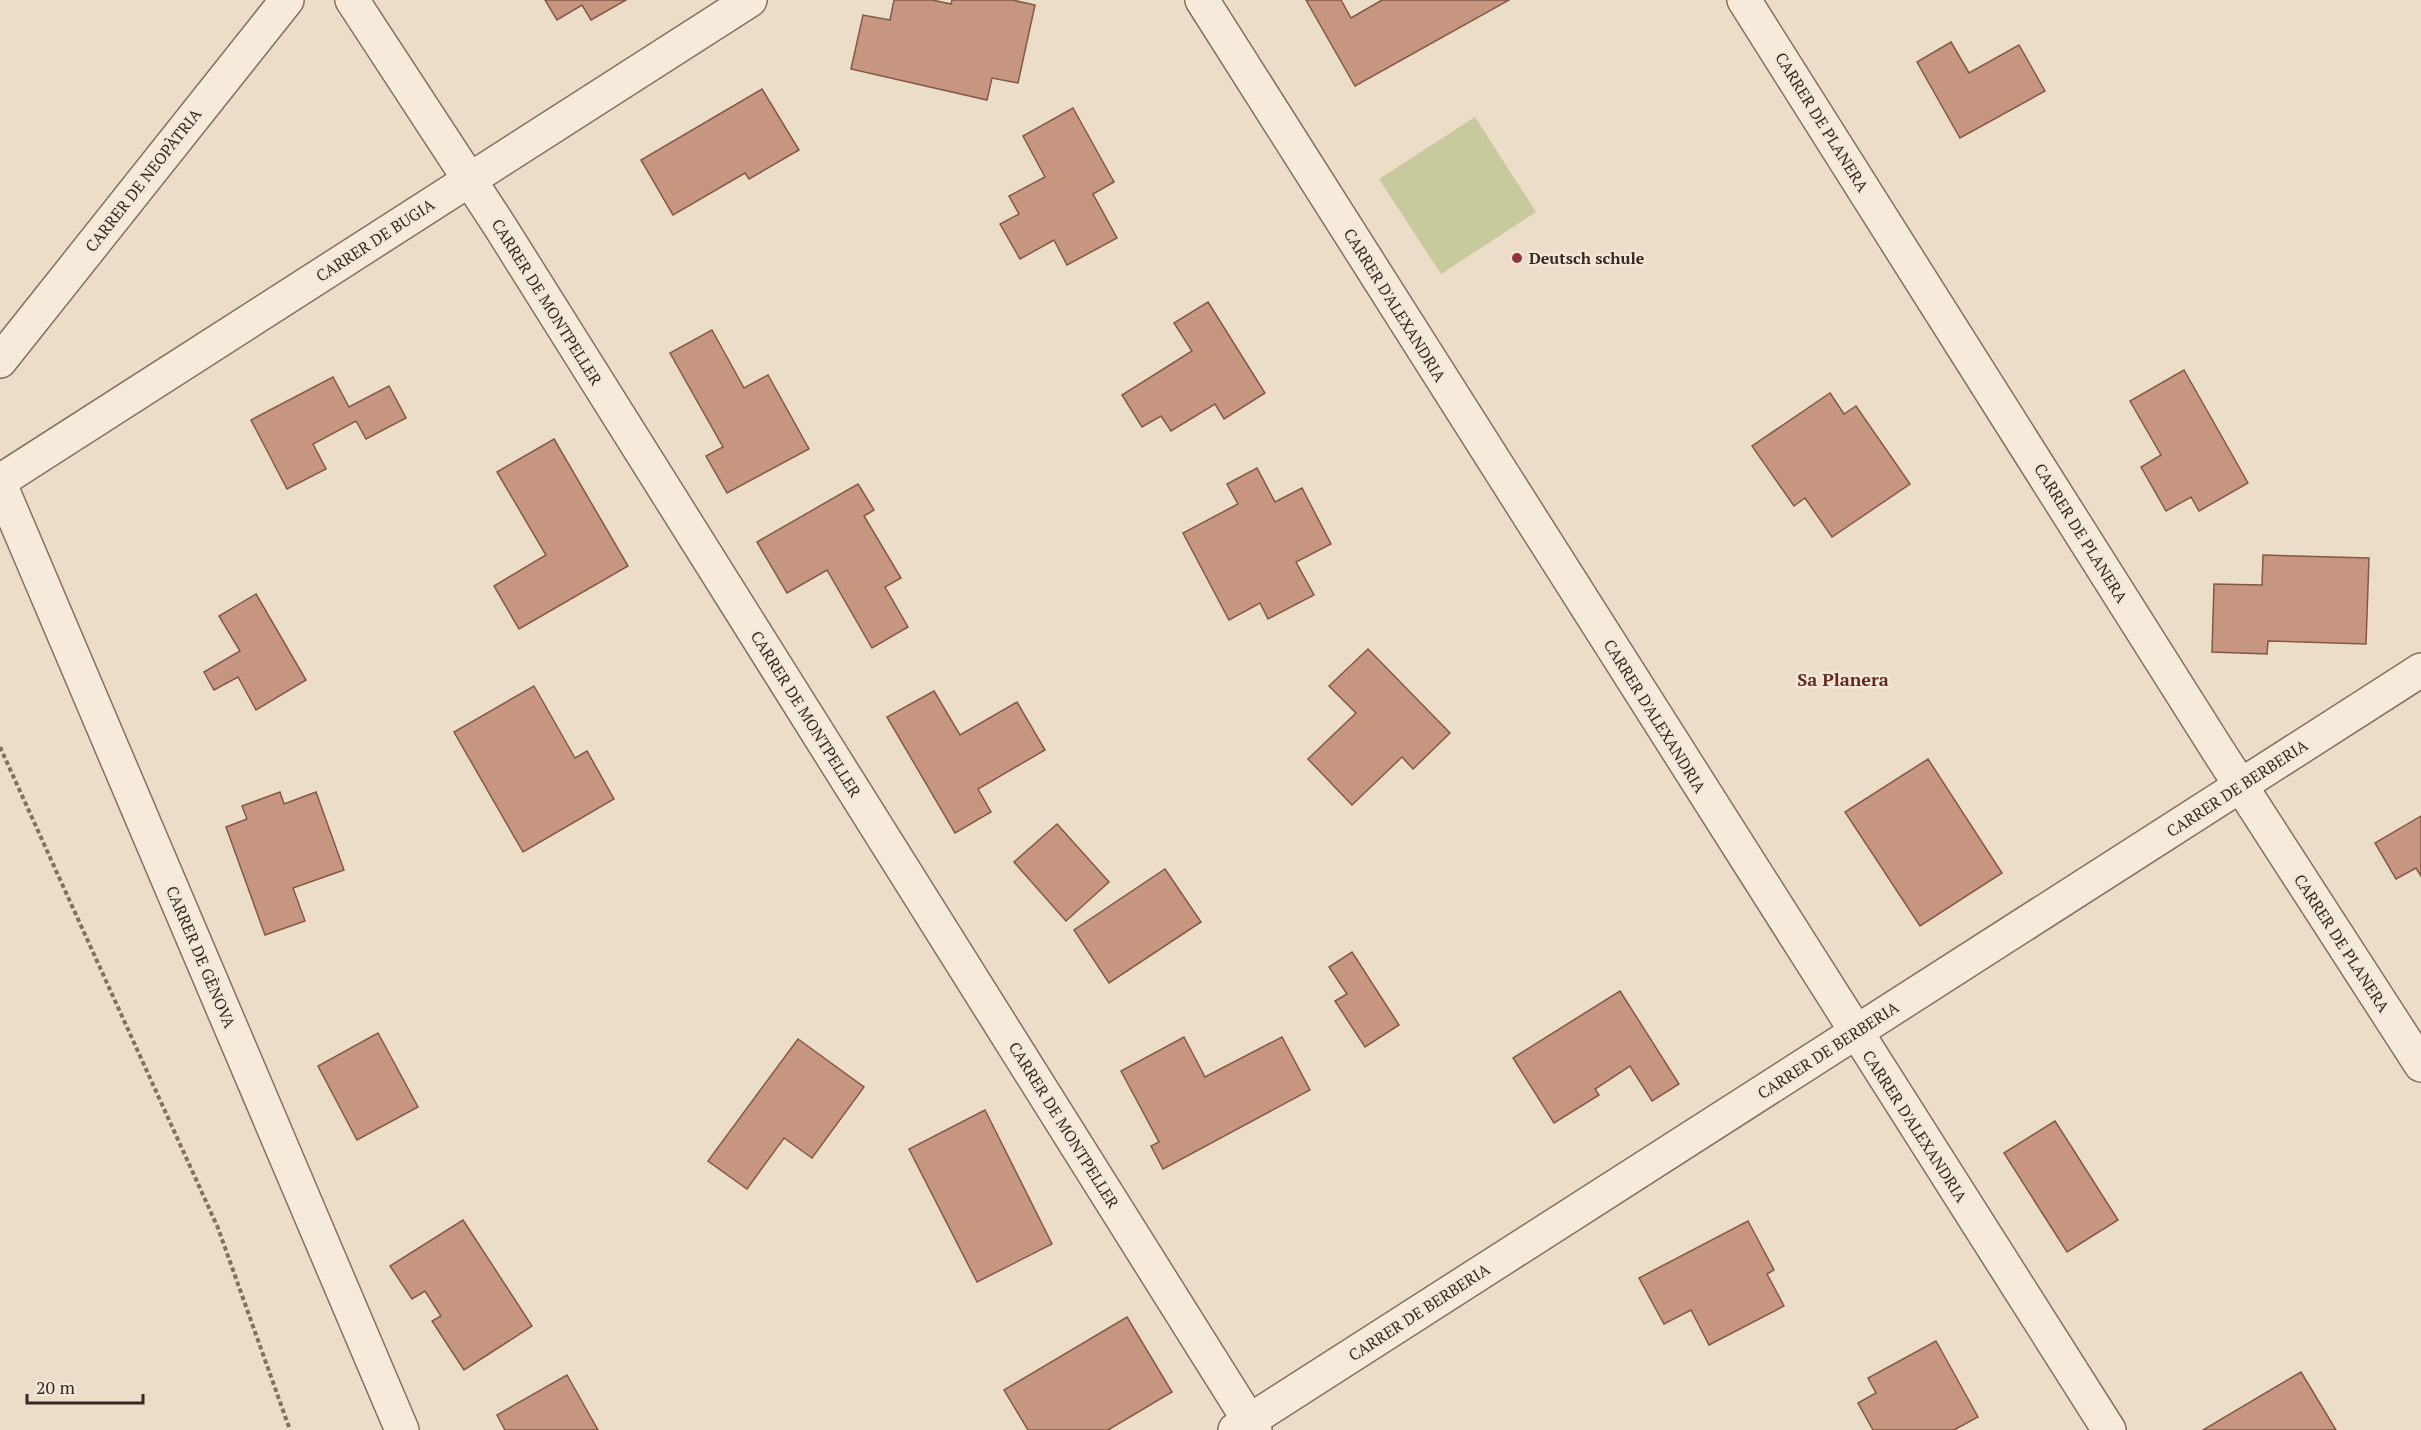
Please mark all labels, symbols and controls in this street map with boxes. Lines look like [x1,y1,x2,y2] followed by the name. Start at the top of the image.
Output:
[1770,48,1874,196] street label: CARRER DE PLANERA
[80,104,206,256] street label: CARRER DE NEOPÀTRIA
[311,193,439,287] street label: CARRER DE BUGIA
[487,215,608,390] street label: CARRER DE MONTPELLER
[1339,224,1451,386] street label: CARRER D'ALEXANDRIA
[1529,247,1645,269] place label: Deutsch schule
[1510,251,1524,265] marker: Deutsch schule
[2029,459,2133,607] street label: CARRER DE PLANERA
[746,627,867,802] street label: CARRER DE MONTPELLER
[1599,635,1711,797] street label: CARRER D'ALEXANDRIA
[1797,667,1889,691] district label: Sa Planera
[2162,734,2312,842] street label: CARRER DE BERBERIA
[2289,870,2395,1016] street label: CARRER DE PLANERA
[161,882,241,1032] street label: CARRER DE GÈNOVA
[1753,996,1903,1104] street label: CARRER DE BERBERIA
[1004,1038,1125,1213] street label: CARRER DE MONTPELLER
[1858,1046,1973,1206] street label: CARRER D'ALEXANDRIA
[1344,1258,1494,1366] street label: CARRER DE BERBERIA
[27,1367,142,1405] scale bar
[36,1375,76,1399] text: 20 m

